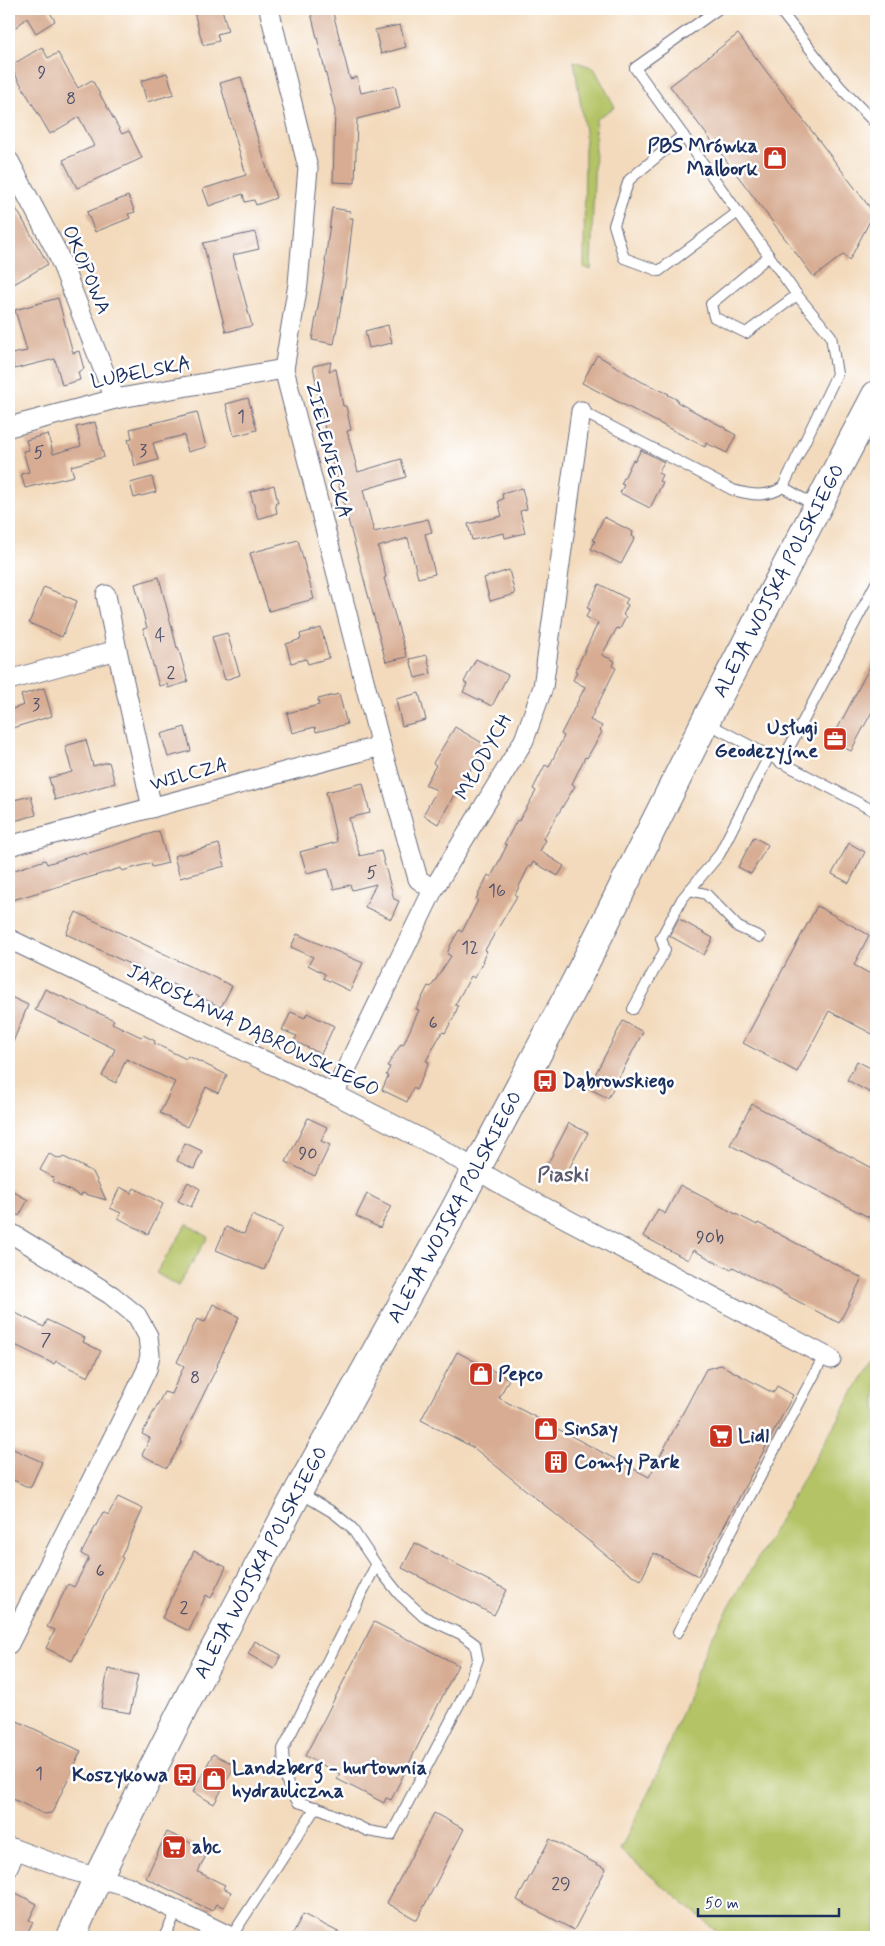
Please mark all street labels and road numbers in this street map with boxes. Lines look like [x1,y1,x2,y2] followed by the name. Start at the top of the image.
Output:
[55,221,117,319] street label: OKOPOWA
[89,350,193,396] street label: LUBELSKA
[298,379,358,521] street label: ZIELENIECKA
[707,459,851,702] street label: ALEJA WOJSKA POLSKIEGO
[449,709,519,805] street label: MŁODYCH
[147,752,231,798] street label: WILCZA
[122,958,384,1104] street label: JAROSŁAWA DĄBROWSKIEGO
[381,1086,529,1328] street label: ALEJA WOJSKA POLSKIEGO
[188,1441,334,1683] street label: ALEJA WOJSKA POLSKIEGO

